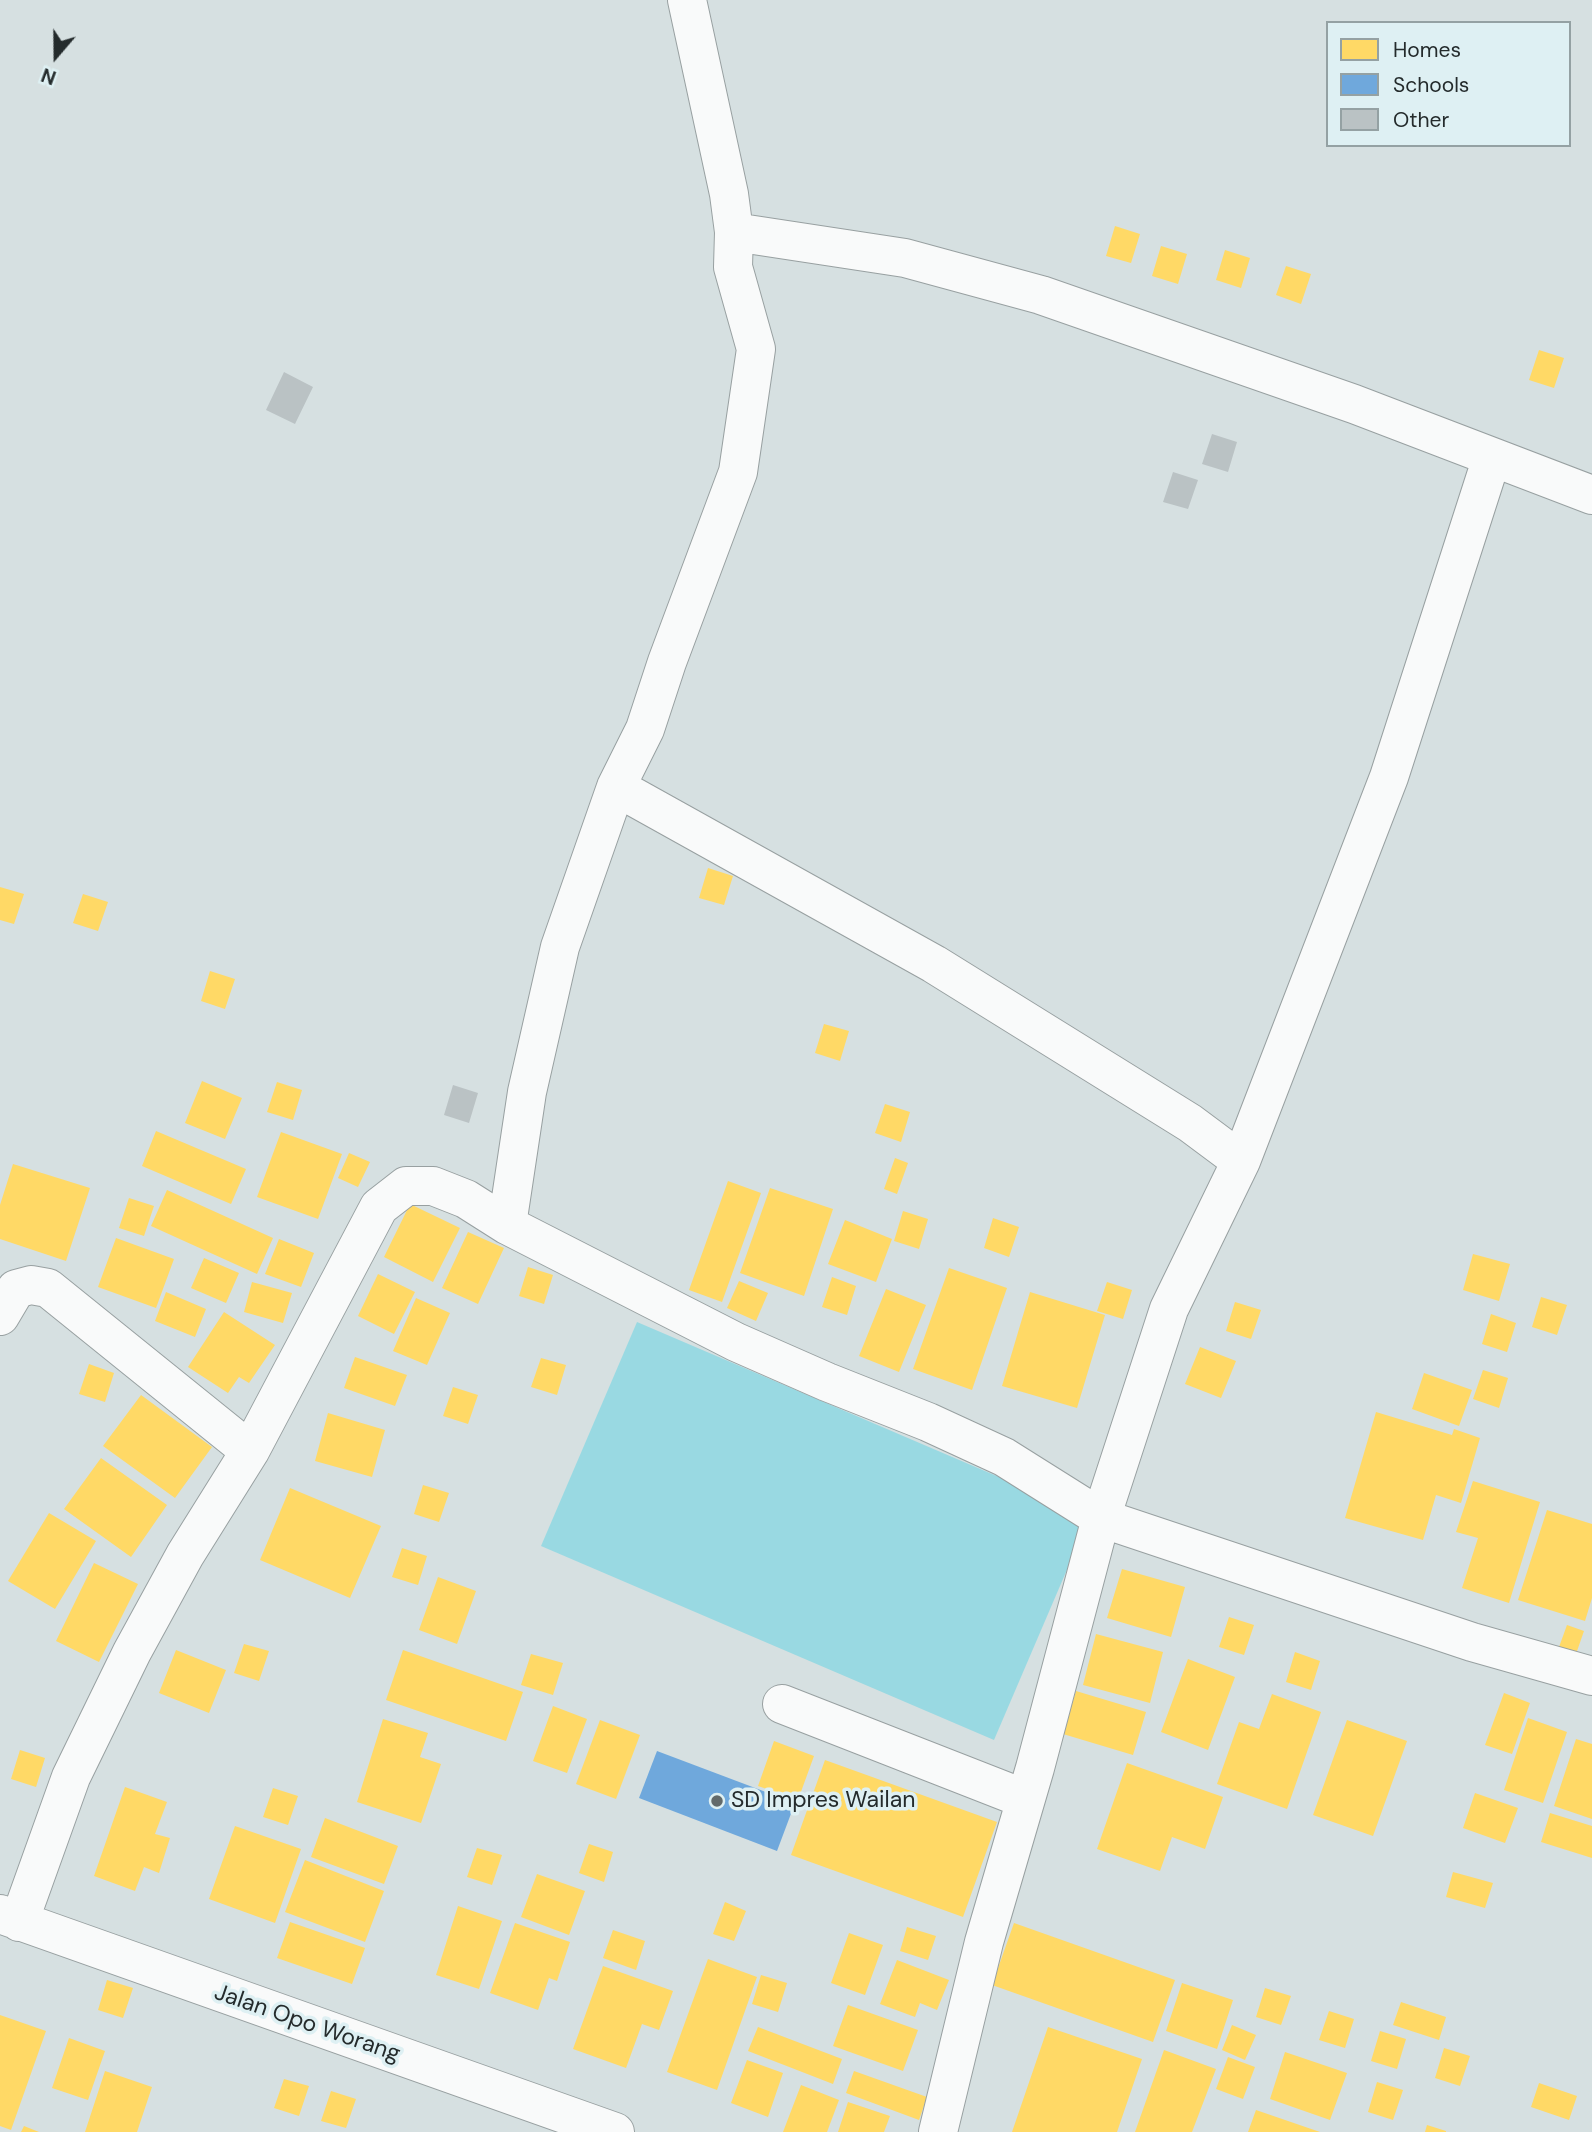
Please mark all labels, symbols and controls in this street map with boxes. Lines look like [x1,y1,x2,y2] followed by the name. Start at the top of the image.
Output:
[21,21,91,91] north arrow
[1326,21,1571,147] legend
[1393,36,1461,64] text: Homes
[38,62,59,90] text: N
[1393,71,1469,99] text: Schools
[1393,106,1449,134] text: Other
[731,1787,915,1815] place label: SD Impres Wailan
[709,1793,725,1809] marker: SD Impres Wailan
[210,1979,404,2069] street label: Jalan Opo Worang

